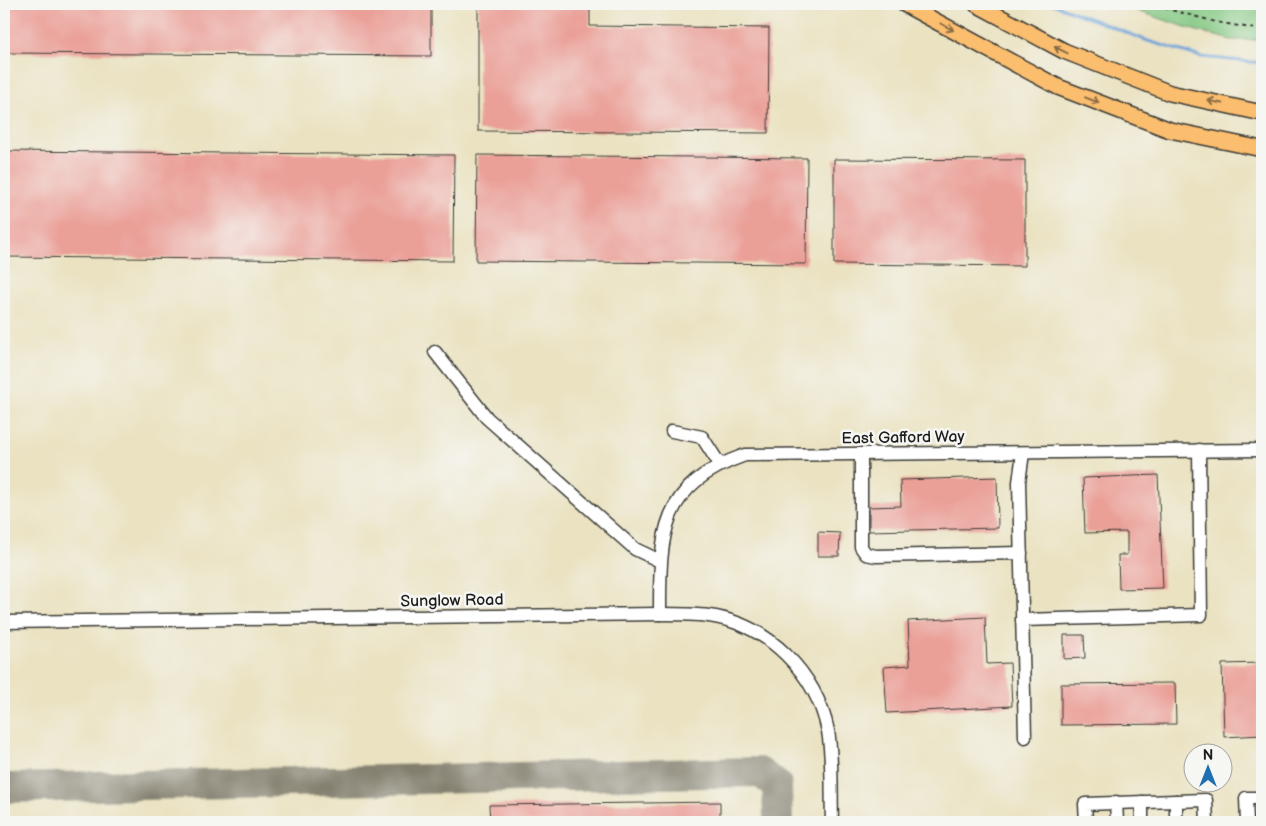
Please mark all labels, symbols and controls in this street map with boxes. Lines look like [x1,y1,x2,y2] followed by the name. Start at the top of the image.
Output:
[939,23,954,32] one-way arrow
[1054,44,1069,54] one-way arrow
[1084,96,1099,105] one-way arrow
[1207,97,1223,106] one-way arrow
[841,427,966,449] street label: East Gafford Way
[400,591,504,611] street label: Sunglow Road
[1184,744,1234,794] north arrow
[1203,747,1213,764] text: N

